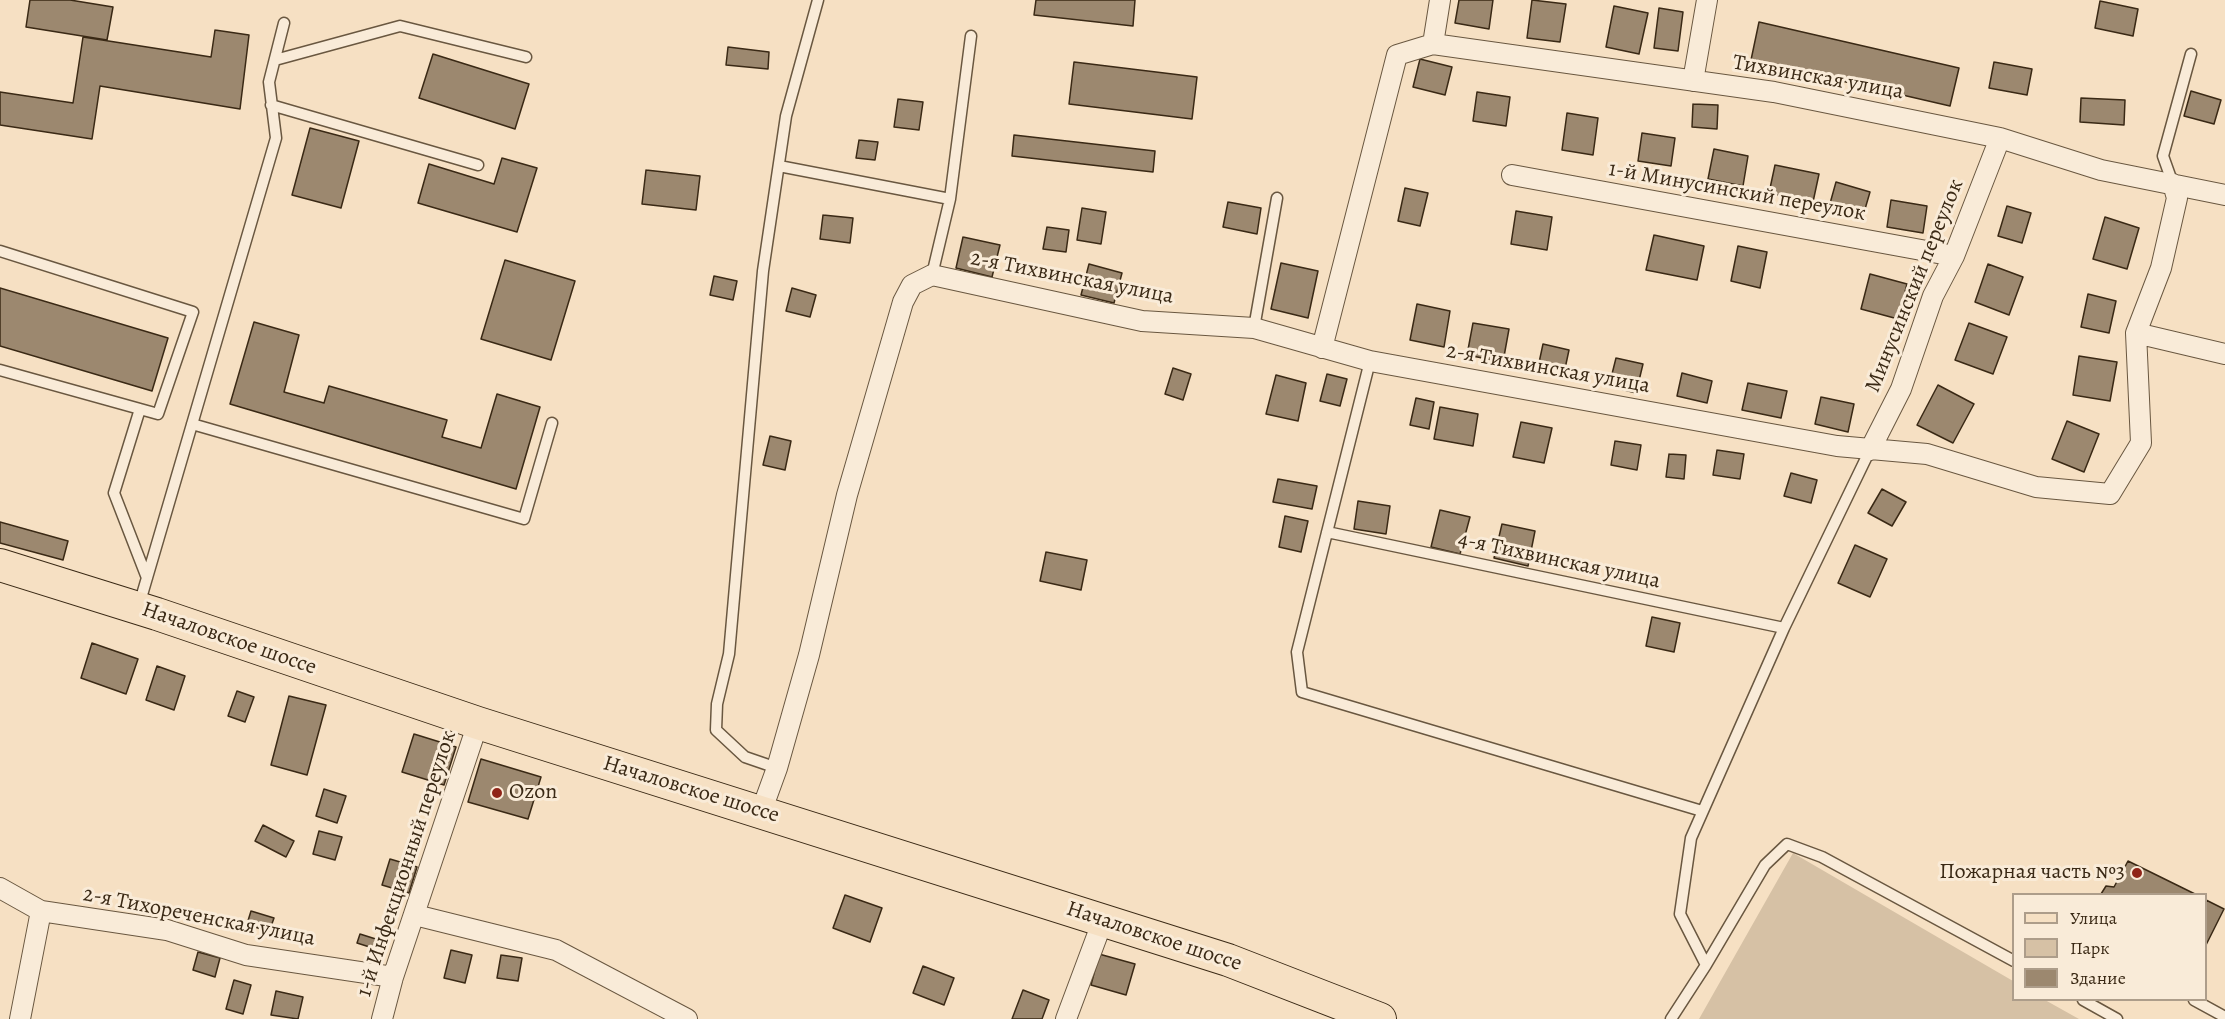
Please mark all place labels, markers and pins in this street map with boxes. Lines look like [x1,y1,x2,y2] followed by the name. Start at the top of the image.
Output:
[509,780,557,806] place label: Ozon
[490,786,504,800] marker: Ozon
[1939,860,2125,886] place label: Пожарная часть №3
[2130,866,2144,880] marker: Пожарная часть №3

